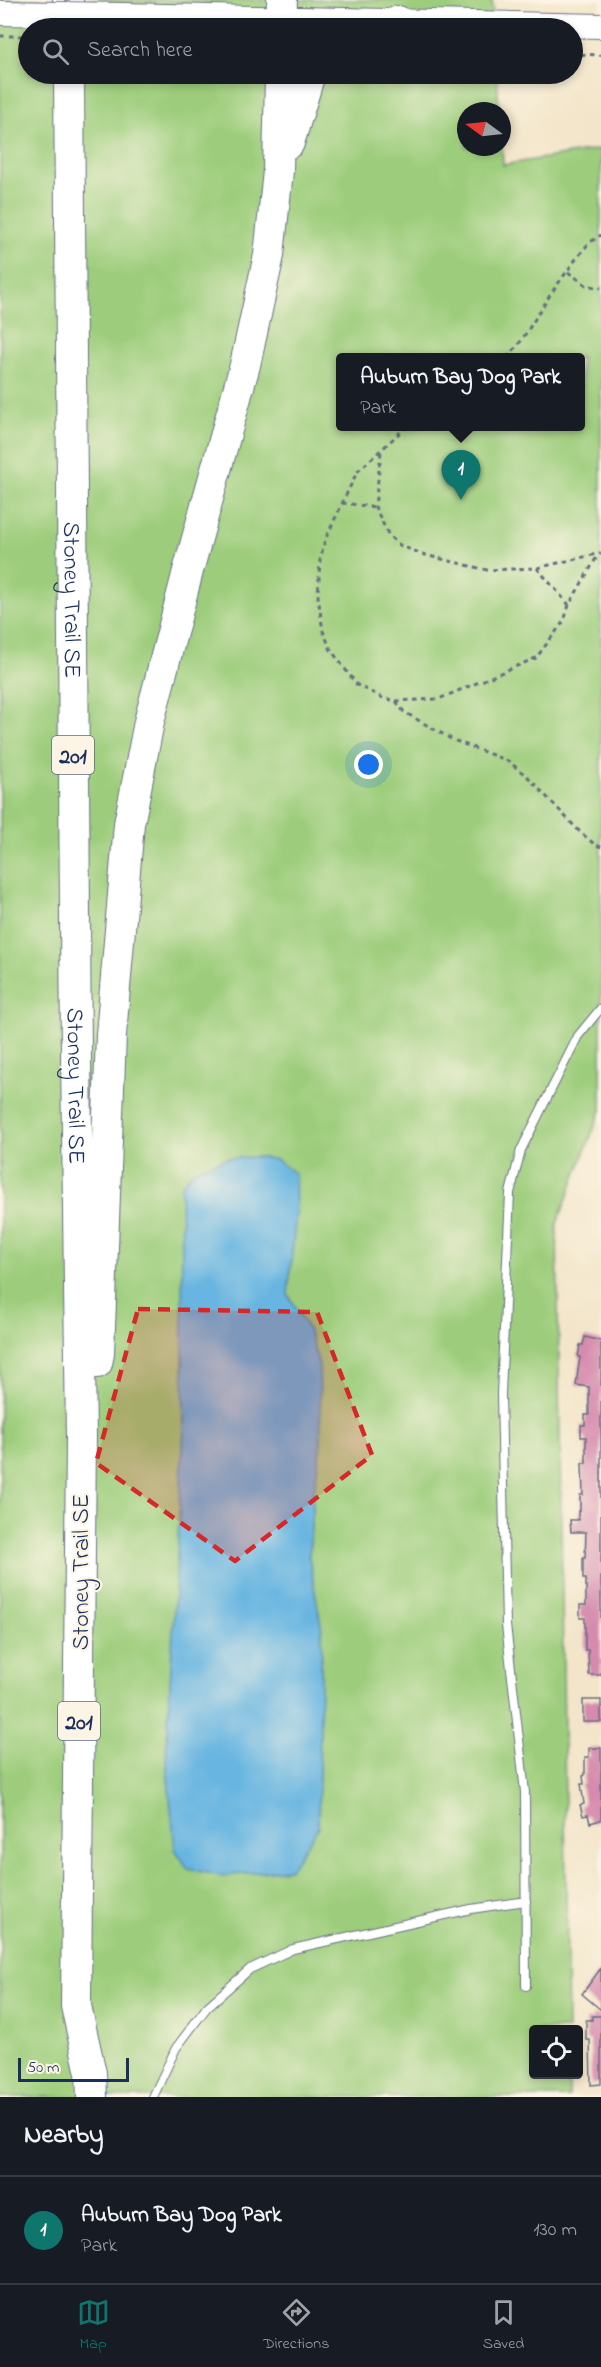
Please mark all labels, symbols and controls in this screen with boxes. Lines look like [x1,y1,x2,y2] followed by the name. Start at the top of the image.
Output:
[18,18,583,84] search box
[39,35,72,68] icon: search
[87,35,192,67] text: Search here
[457,102,511,156] north arrow
[336,353,585,431] popup
[360,362,561,394] text: Auburn Bay Dog Park
[360,394,396,423] text: Park
[442,450,480,500] pin: 1
[52,522,88,678] street label: Stoney Trail SE
[52,736,94,774] road number: 201
[354,750,383,779] your location
[55,1008,92,1164] street label: Stoney Trail SE
[65,1494,101,1650] street label: Stoney Trail SE
[58,1702,100,1740] road number: 201
[529,2025,583,2079] map controls
[529,2025,583,2079] button: locate
[18,2055,129,2082] scale bar
[27,2056,59,2080] text: 50 m
[24,2117,103,2155] text: Nearby
[81,2200,282,2232] text: Auburn Bay Dog Park
[40,2216,47,2245] text: 1
[533,2216,577,2245] text: 130 m
[81,2232,117,2261] text: Park
[77,2296,110,2356] tab: Map
[263,2296,329,2356] tab: Directions
[483,2296,524,2356] tab: Saved

